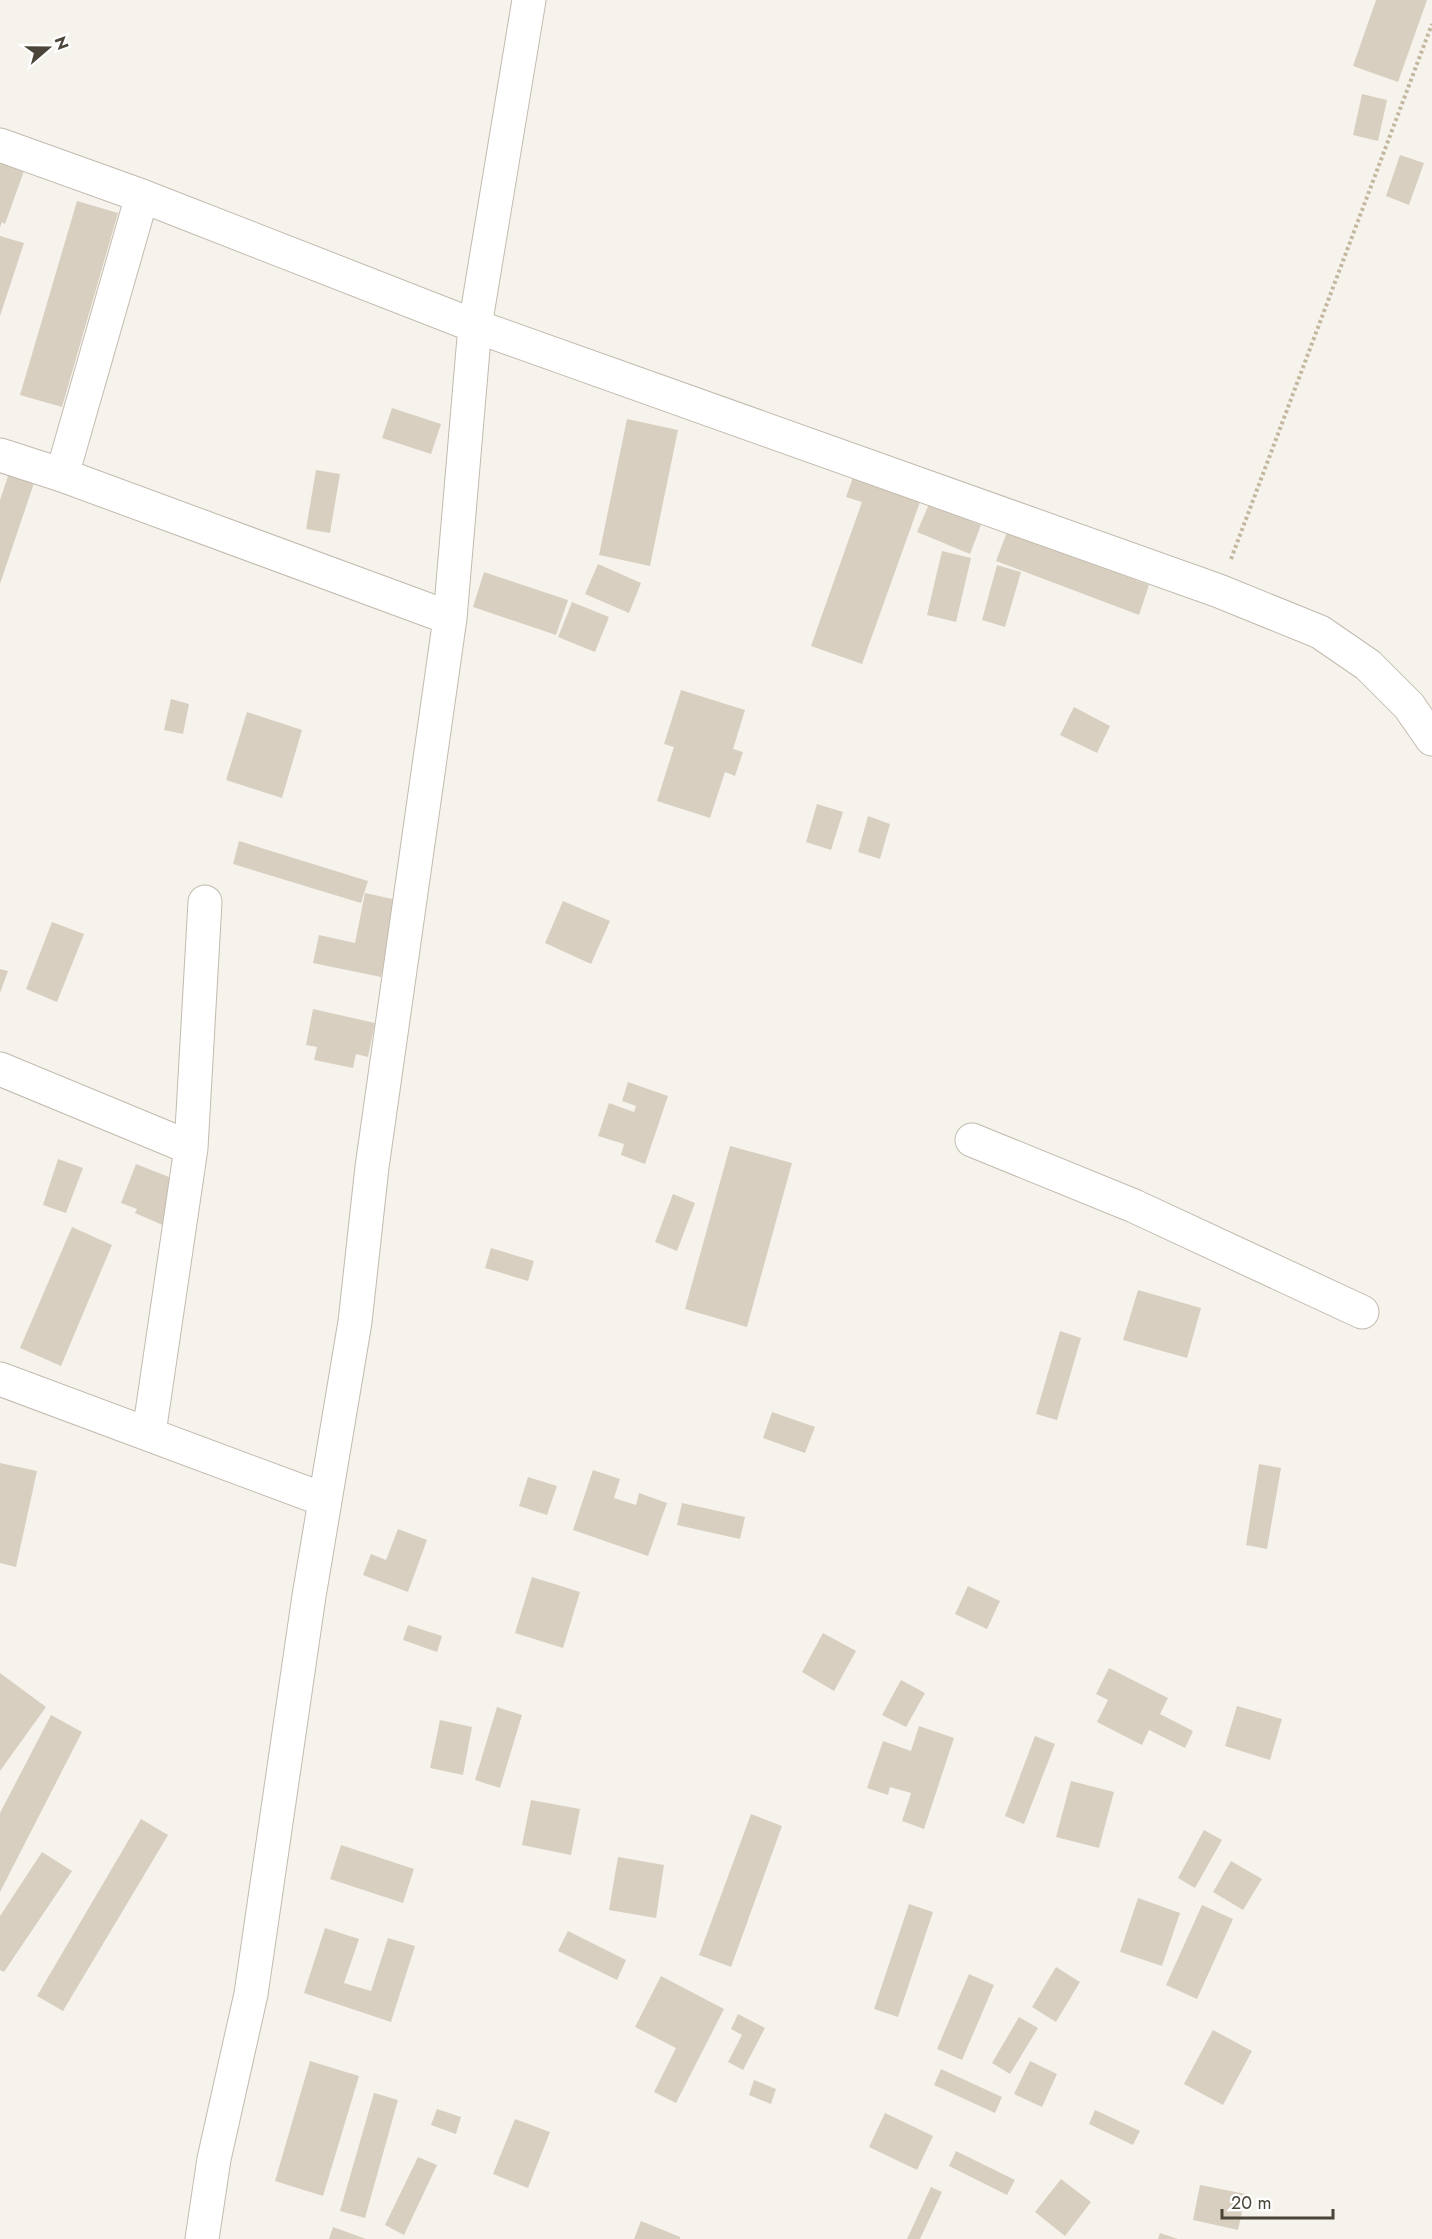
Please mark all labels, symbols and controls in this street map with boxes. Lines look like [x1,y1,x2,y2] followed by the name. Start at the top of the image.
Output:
[18,18,78,78] north arrow
[49,33,75,53] text: N
[1222,2182,1333,2220] scale bar
[1231,2190,1271,2216] text: 20 m

